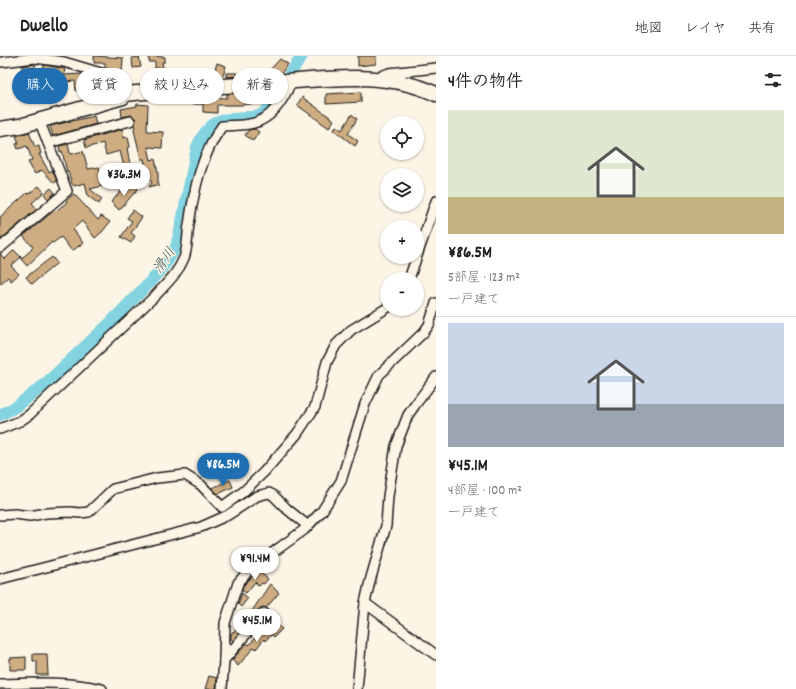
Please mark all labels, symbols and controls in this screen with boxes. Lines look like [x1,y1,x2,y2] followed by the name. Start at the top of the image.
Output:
[20,14,68,41] text: Dwello
[635,19,663,39] text: 地図
[685,19,726,39] text: レイヤ
[748,19,776,39] text: 共有
[12,68,68,104] chip: 購入
[76,68,132,104] chip: 賃貸
[140,68,224,104] chip: 絞り込み
[232,68,288,104] chip: 新着
[762,69,784,91] icon: filters
[448,71,523,95] text: 4件の物件
[380,116,424,316] map controls
[380,116,424,160] button: locate
[580,136,652,208] icon: home
[91,163,157,197] pin: ¥36.3M
[107,166,141,185] text: ¥36.3M
[380,168,424,212] button: layers
[380,220,424,264] button: +
[448,242,492,266] text: ¥86.5M
[149,244,181,278] water label: 滑川
[448,269,520,288] text: 5部屋 · 123 m²
[380,272,424,316] button: −
[448,291,500,310] text: 一戸建て
[580,349,652,421] icon: home
[190,453,256,487] pin: ¥86.5M
[448,455,488,479] text: ¥45.1M
[206,456,240,475] text: ¥86.5M
[448,482,522,501] text: 4部屋 · 100 m²
[448,504,500,523] text: 一戸建て
[222,547,288,581] pin: ¥91.4M
[240,550,270,569] text: ¥91.4M
[224,609,290,643] pin: ¥45.1M
[242,612,272,631] text: ¥45.1M

